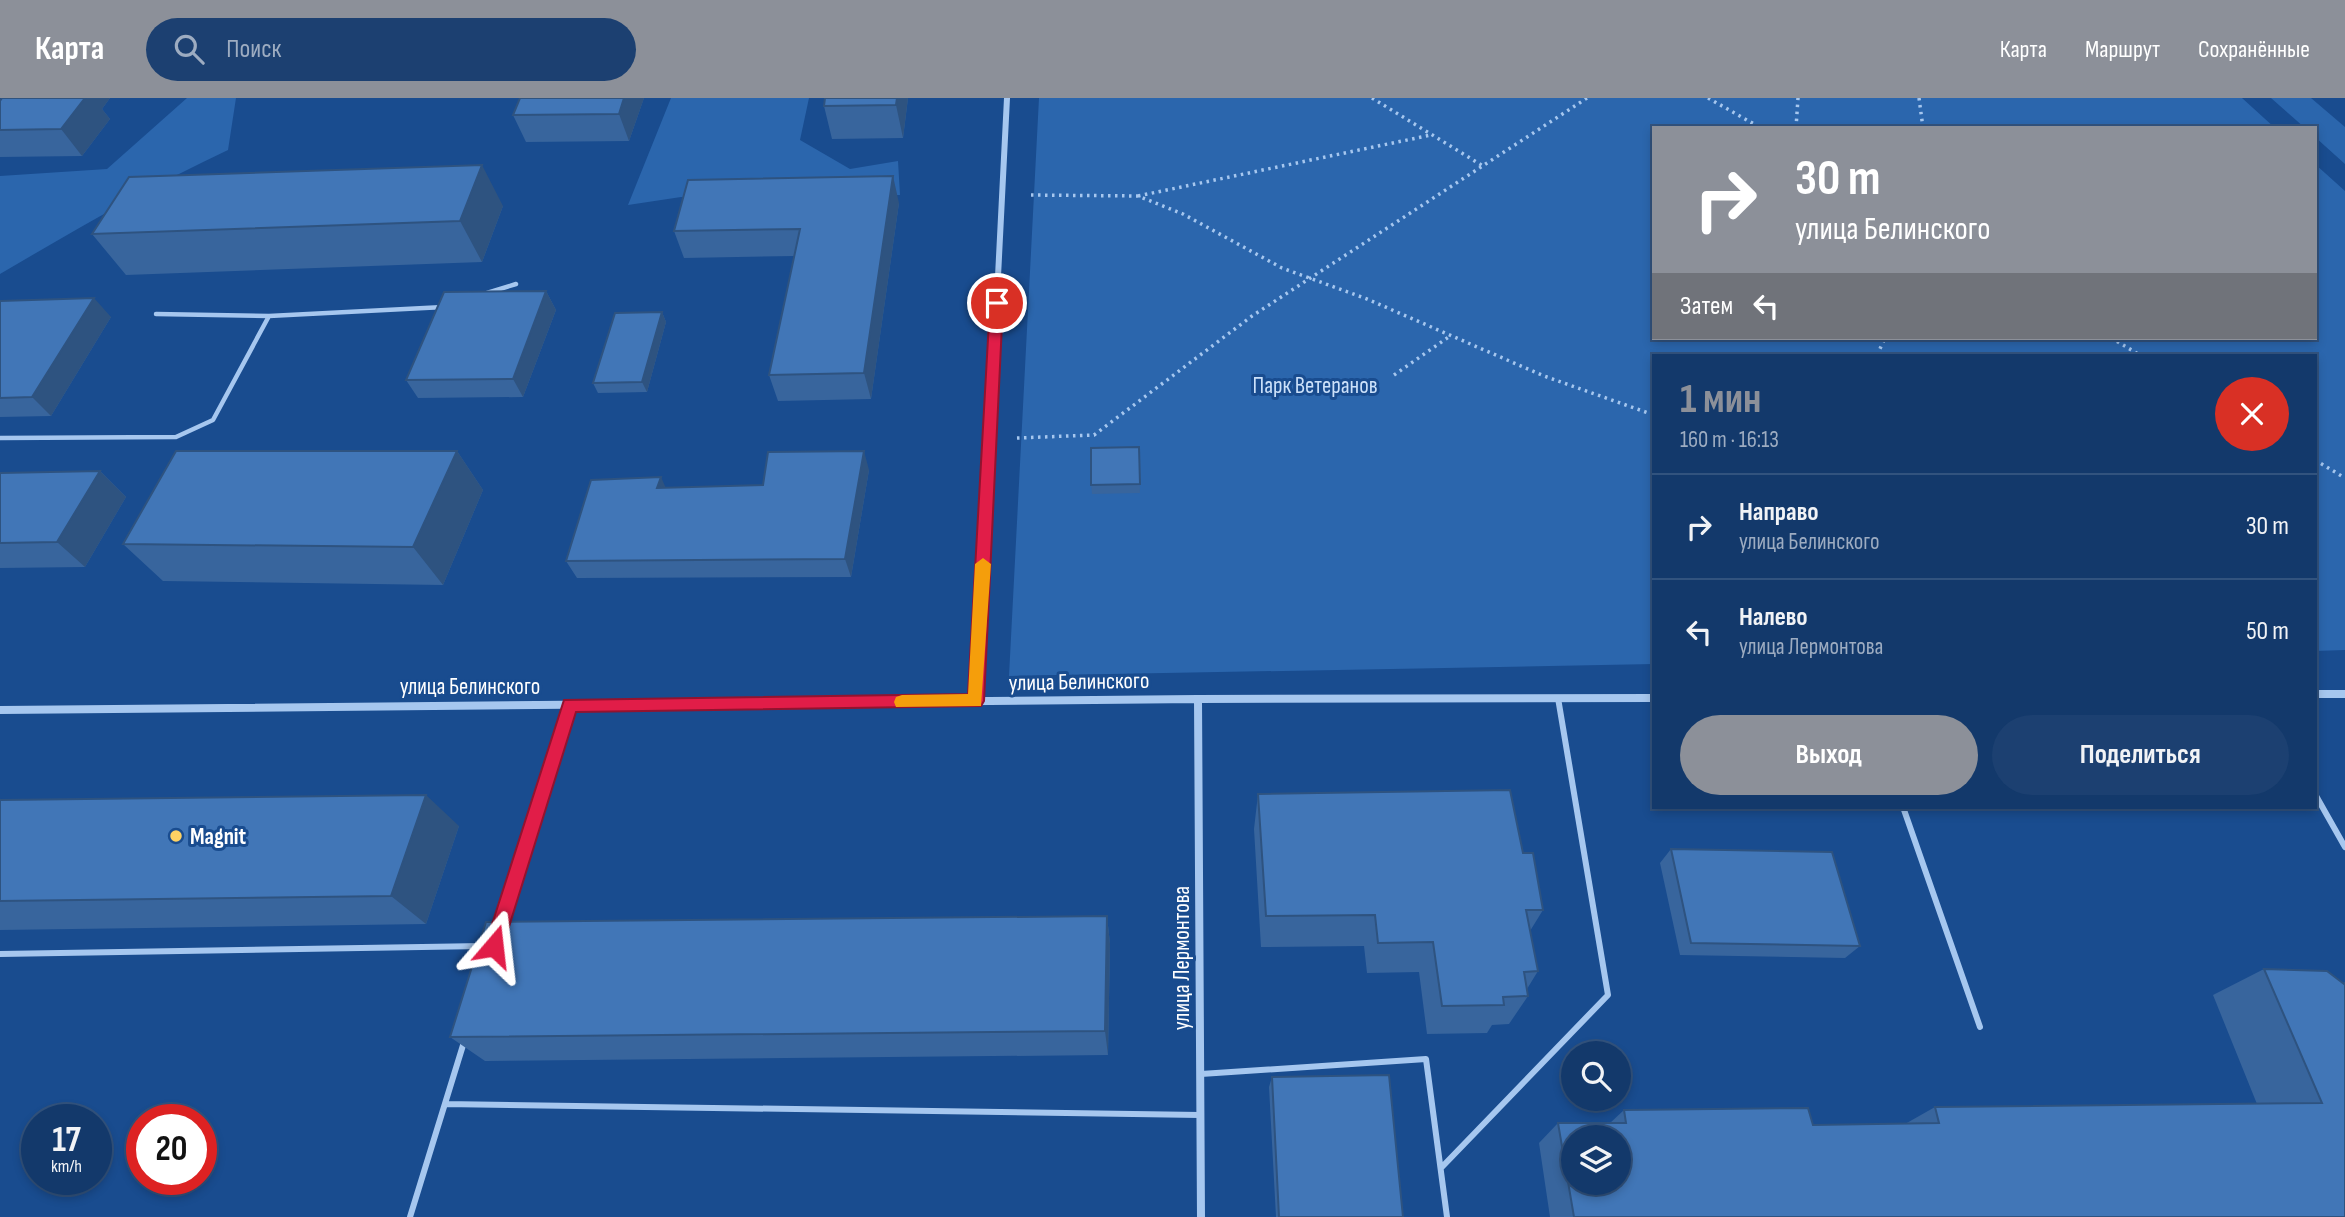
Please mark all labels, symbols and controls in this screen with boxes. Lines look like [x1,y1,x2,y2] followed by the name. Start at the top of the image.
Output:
[146,18,636,81] search box
[35,29,104,69] text: Карта
[170,30,208,68] icon: search
[226,34,281,65] text: Поиск
[2000,35,2047,64] text: Карта
[2085,35,2160,64] text: Маршрут
[2198,35,2310,64] text: Сохранённые
[1795,150,1880,209] text: 30 m
[1680,154,1771,245] icon: right
[1795,210,1991,249] text: улица Белинского
[967,273,1027,333] pin
[978,284,1016,322] icon: arrive
[1747,287,1785,325] icon: left
[1680,291,1733,322] text: Затем
[1252,372,1378,400] park label: Парк Ветеранов
[1680,374,1761,425] text: 1 мин
[2215,377,2289,451] button: close
[1680,426,1779,454] text: 160 m · 16:13
[1739,497,1818,528] text: Направо
[1680,508,1718,546] icon: right
[2246,511,2289,542] text: 30 m
[1739,528,1880,556] text: улица Белинского
[1739,602,1808,633] text: Налево
[1680,613,1718,651] icon: left
[2246,616,2289,647] text: 50 m
[1739,633,1883,661] text: улица Лермонтова
[1008,667,1150,697] street label: улица Белинского
[400,673,540,701] street label: улица Белинского
[1680,715,1978,795] button: Выход
[1992,715,2289,795] button: Поделиться
[190,823,247,851] place label: Magnit
[168,828,184,844] marker: Magnit
[1168,886,1196,1030] street label: улица Лермонтова
[457,909,531,983] position arrow
[1561,1041,1631,1195] map controls
[1561,1041,1631,1111] button: search
[126,1104,217,1195] speed limit sign: 20
[52,1119,81,1162] text: 17
[1561,1125,1631,1195] button: layers
[51,1156,82,1177] text: km/h

